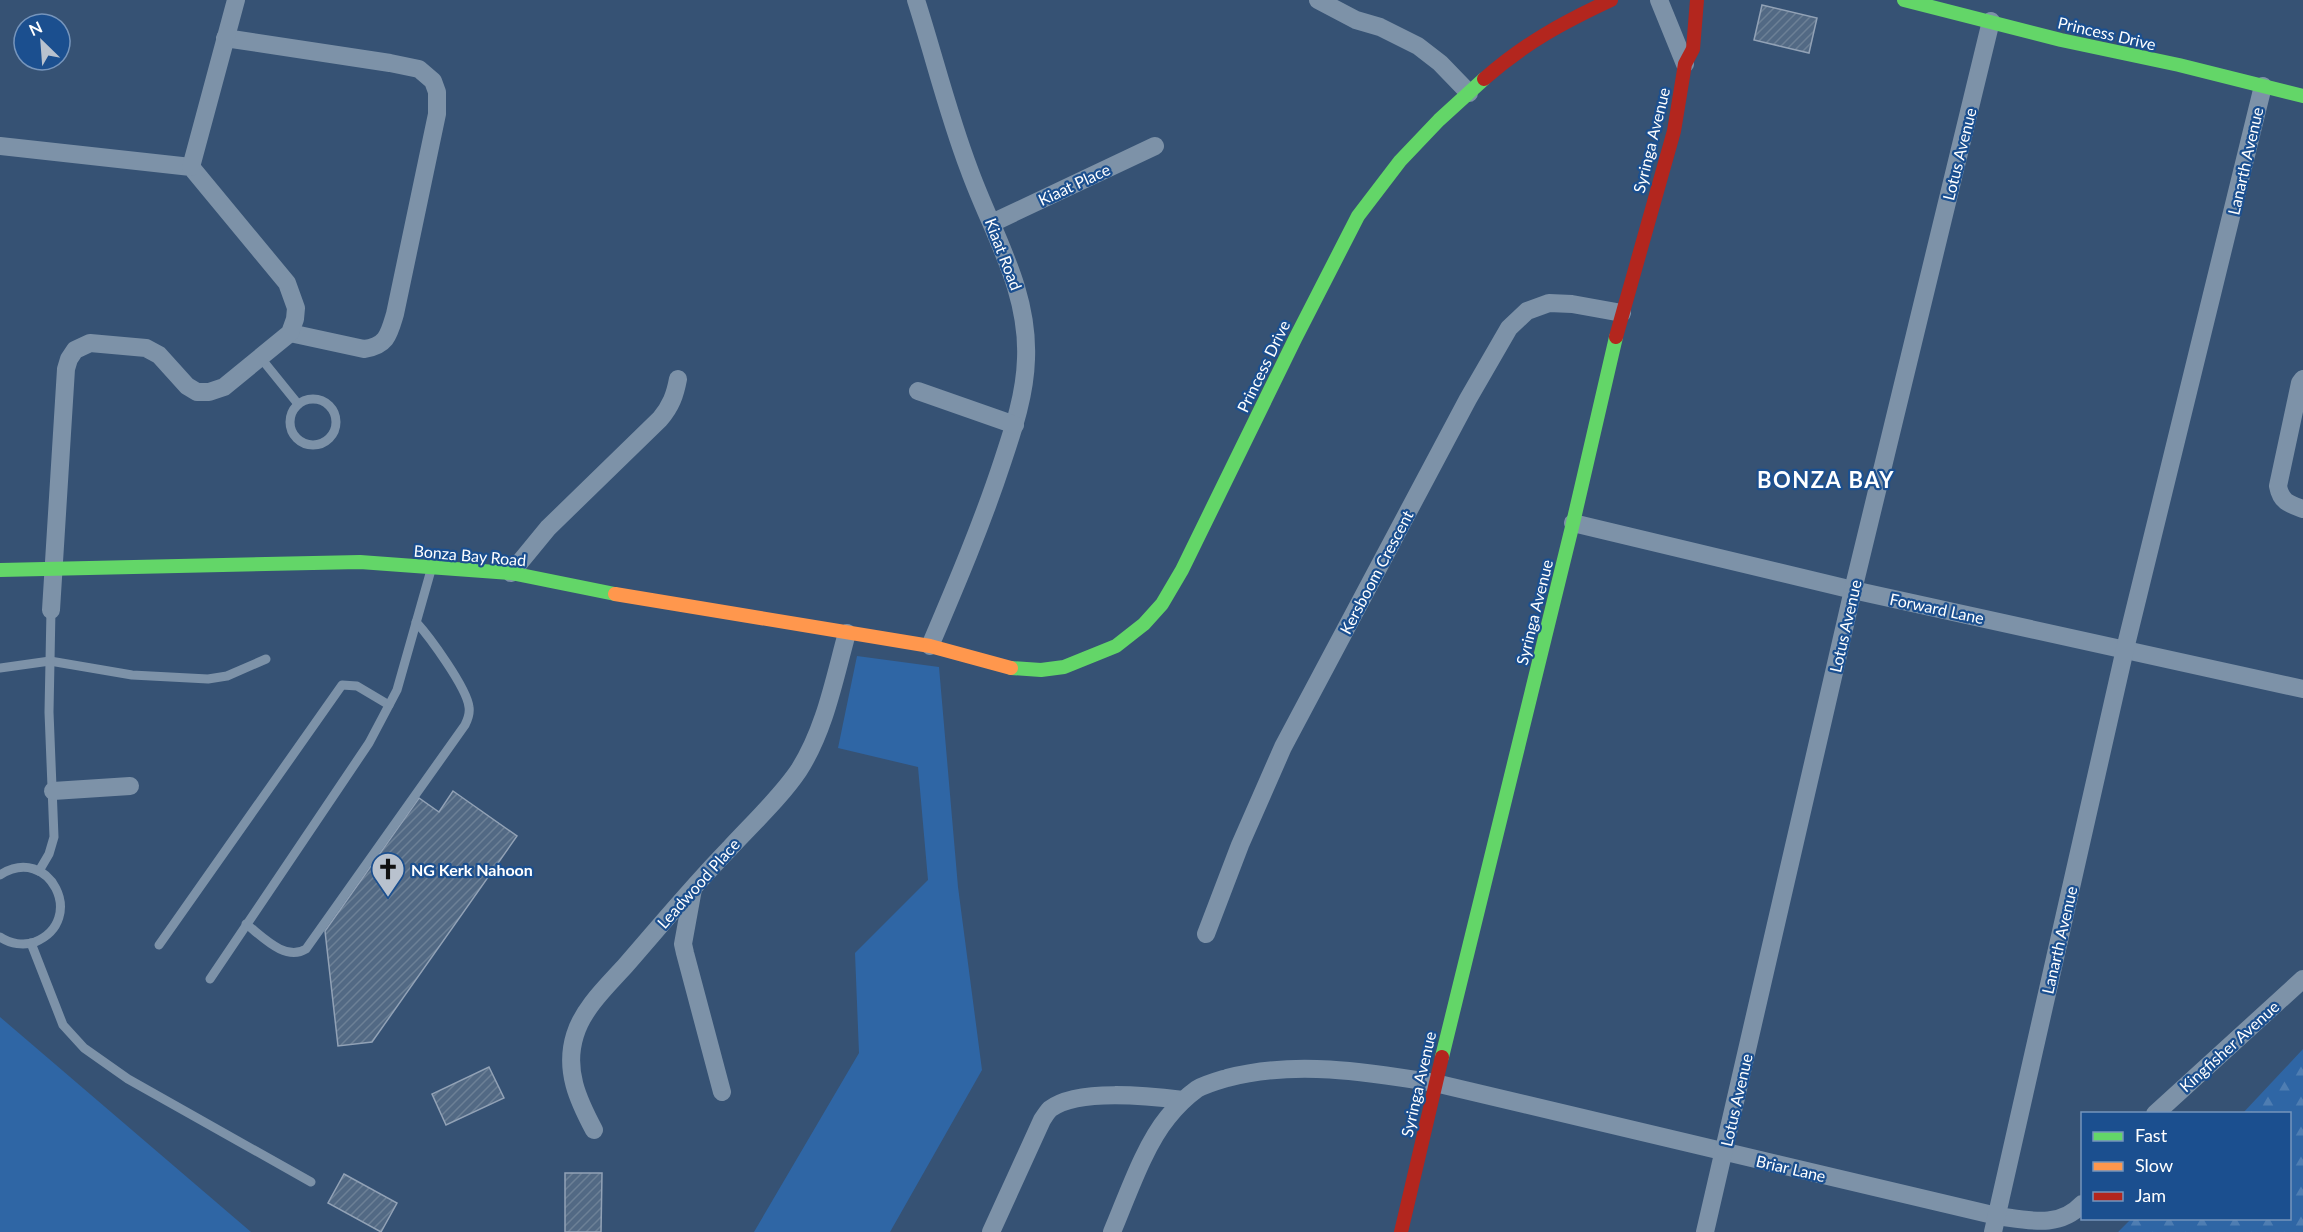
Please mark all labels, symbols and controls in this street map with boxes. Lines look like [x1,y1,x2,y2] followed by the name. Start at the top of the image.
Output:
[12,12,72,72] north arrow
[2056,12,2158,54] street label: Princess Drive
[26,17,45,39] text: N
[1629,85,1673,195] street label: Syringa Avenue
[2223,105,2267,217] street label: Lanarth Avenue
[1938,106,1980,202] street label: Lotus Avenue
[1035,159,1113,209] street label: Kiaat Place
[982,215,1026,293] street label: Kiaat Road
[1233,317,1293,415] street label: Princess Drive
[1757,466,1895,493] district label: BONZA BAY
[1335,507,1417,637] street label: Kersboom Crescent
[413,541,527,569] street label: Bonza Bay Road
[1512,557,1556,667] street label: Syringa Avenue
[1825,578,1865,674] street label: Lotus Avenue
[1888,589,1986,627] street label: Forward Lane
[653,834,743,932] street label: Leadwood Place
[370,851,406,898] church icon: NG Kerk Nahoon
[411,860,533,879] place label: NG Kerk Nahoon
[2037,884,2081,996] street label: Lanarth Avenue
[2175,996,2283,1096] street label: Kingfisher Avenue
[1397,1029,1439,1139] street label: Syringa Avenue
[1716,1052,1756,1148] street label: Lotus Avenue
[2081,1112,2291,1220] legend
[2135,1124,2168,1146] text: Fast
[1754,1151,1828,1185] street label: Briar Lane
[2135,1154,2173,1176] text: Slow
[2135,1184,2166,1206] text: Jam

